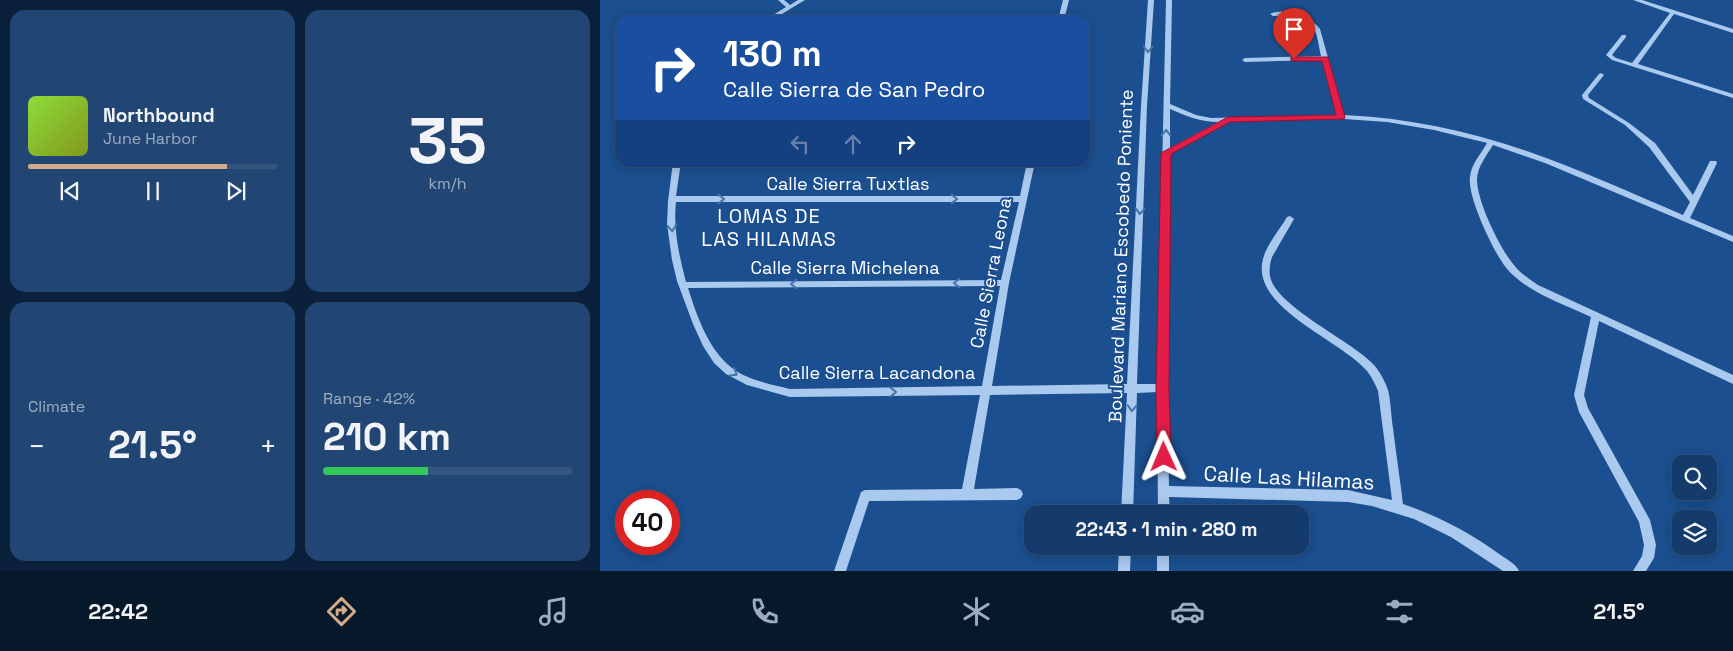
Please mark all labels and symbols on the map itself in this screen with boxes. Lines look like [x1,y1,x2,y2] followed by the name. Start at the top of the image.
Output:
[1273,8,1315,59] pin
[1142,45,1153,53] one-way arrow
[1103,89,1138,423] street label: Boulevard Mariano Escobedo Poniente
[1161,128,1172,136] one-way arrow
[766,172,930,195] street label: Calle Sierra Tuxtlas
[718,194,726,204] one-way arrow
[950,194,958,204] one-way arrow
[965,195,1016,350] street label: Calle Sierra Leona
[701,203,837,252] district label: LOMAS DE LAS HILAMAS
[1135,208,1145,215] one-way arrow
[666,225,677,233] one-way arrow
[750,256,940,279] street label: Calle Sierra Michelena
[952,278,960,288] one-way arrow
[790,279,798,289] one-way arrow
[779,361,975,384] street label: Calle Sierra Lacandona
[729,367,738,377] one-way arrow
[889,386,897,397] one-way arrow
[1126,405,1137,413] one-way arrow
[1137,430,1189,482] position arrow
[1203,460,1375,495] street label: Calle Las Hilamas
[615,490,680,555] speed limit sign: 40

